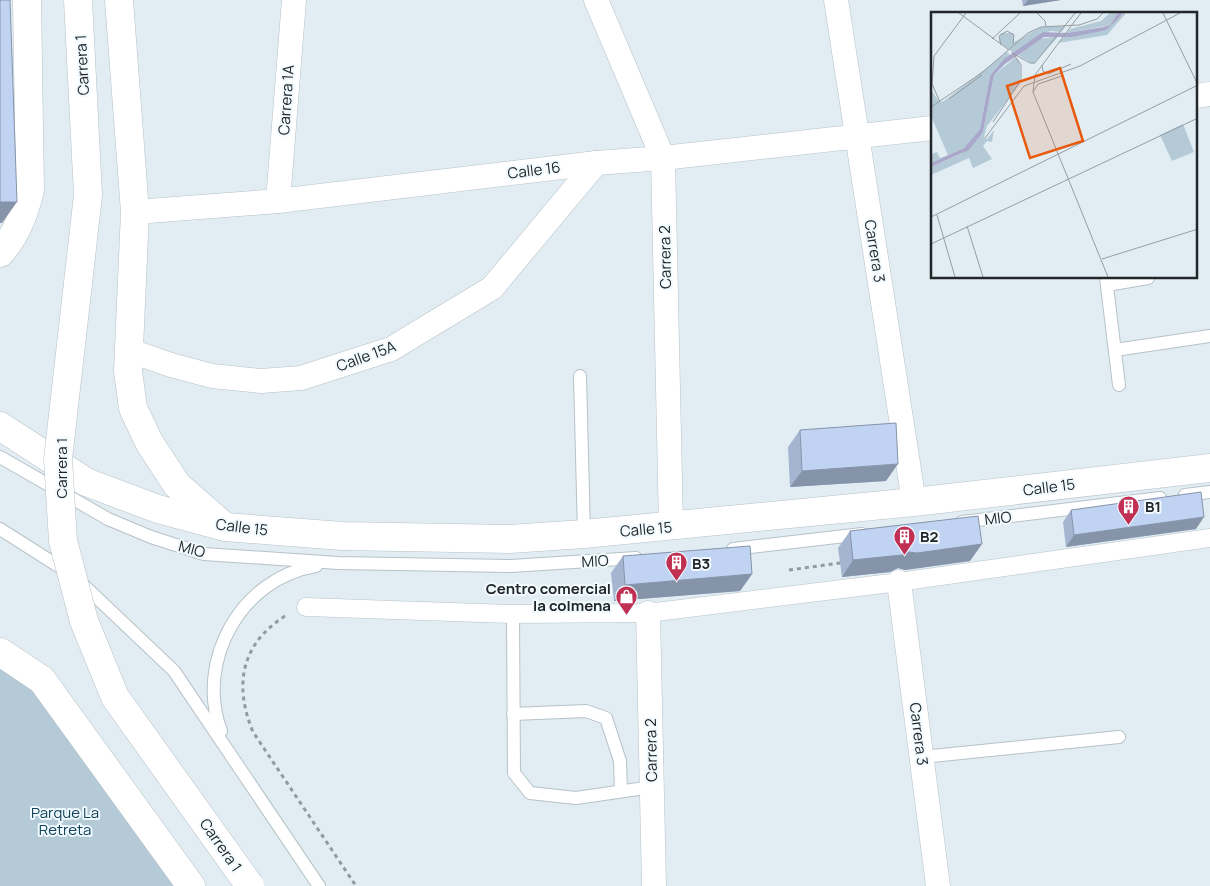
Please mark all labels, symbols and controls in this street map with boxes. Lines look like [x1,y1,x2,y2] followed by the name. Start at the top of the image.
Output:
[931,12,1198,279] inset map
[70,34,94,96] street label: Carrera 1
[273,64,299,136] street label: Carrera 1A
[506,156,562,184] street label: Calle 16
[860,218,890,284] street label: Carrera 3
[654,225,676,289] street label: Carrera 2
[333,335,399,376] street label: Calle 15A
[51,438,72,498] street label: Carrera 1
[1022,473,1076,501] street label: Calle 15
[1117,494,1141,525] building icon: B1
[1145,496,1161,517] place label: B1
[983,506,1013,530] street label: MIO
[215,513,269,541] street label: Calle 15
[619,516,673,542] street label: Calle 15
[892,524,916,555] building icon: B2
[920,526,938,547] place label: B2
[176,535,208,563] street label: MIO
[581,550,609,572] street label: MIO
[664,551,688,582] building icon: B3
[692,553,710,574] place label: B3
[486,578,611,616] place label: Centro comercial la colmena
[615,585,639,616] shop icon: Centro comercial la colmena
[905,701,933,767] street label: Carrera 3
[640,718,662,782] street label: Carrera 2
[31,802,99,840] park label: Parque La Retreta
[195,814,247,876] street label: Carrera 1

